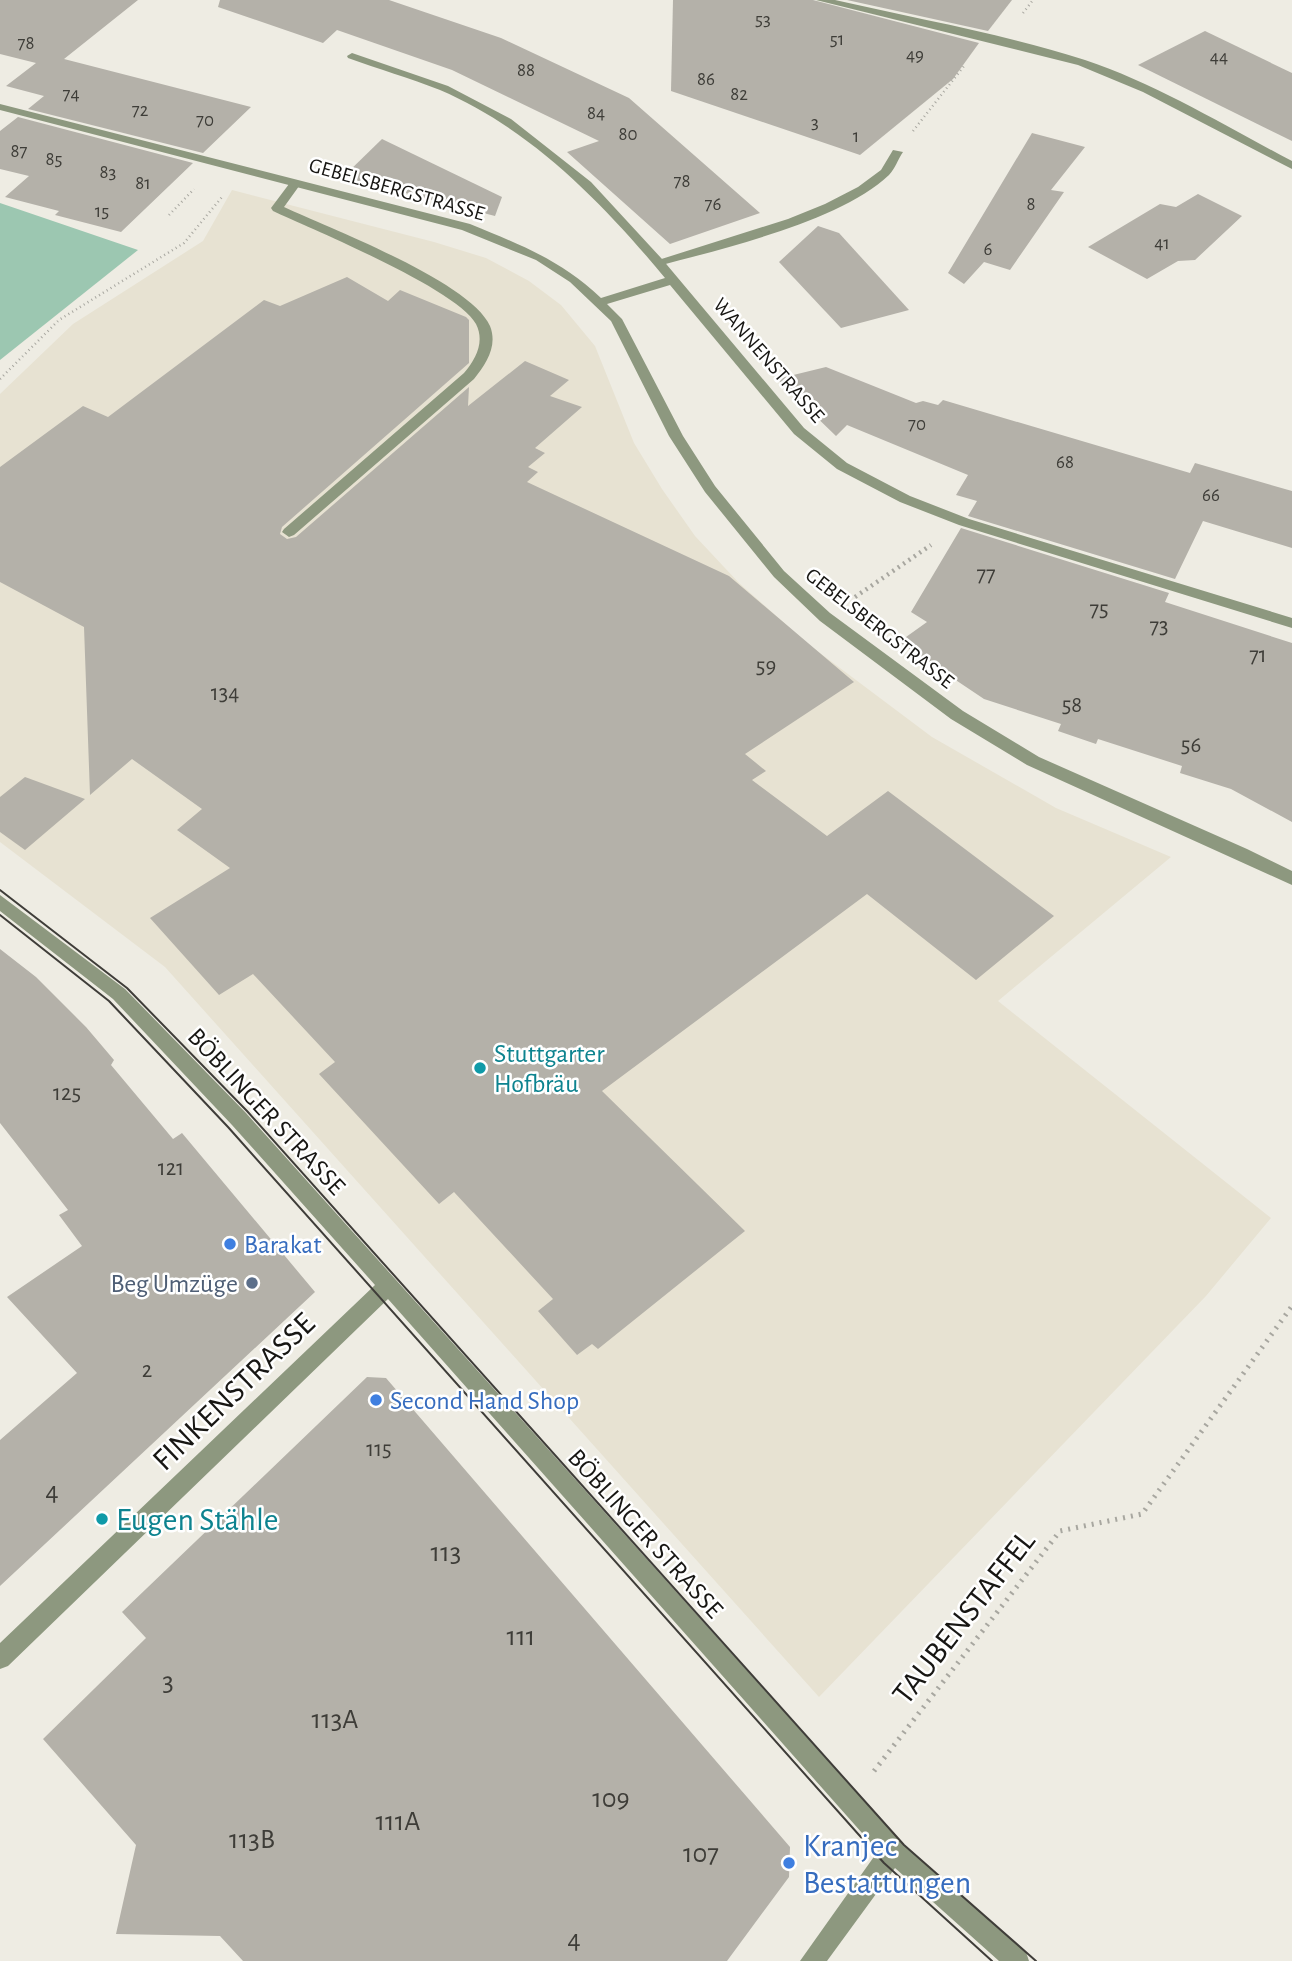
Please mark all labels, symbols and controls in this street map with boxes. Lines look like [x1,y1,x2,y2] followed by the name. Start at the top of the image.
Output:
[755,10,771,29] house number: 53
[830,30,844,49] house number: 51
[18,34,34,53] house number: 78
[906,46,924,65] house number: 49
[1210,48,1228,67] house number: 44
[517,61,535,80] house number: 88
[697,70,715,89] house number: 86
[62,85,80,104] house number: 74
[730,85,748,104] house number: 82
[132,101,149,120] house number: 72
[587,104,605,123] house number: 84
[196,111,214,130] house number: 70
[811,113,819,132] house number: 3
[618,125,638,144] house number: 80
[853,127,859,146] house number: 1
[11,142,28,161] house number: 87
[46,150,63,169] house number: 85
[307,154,487,225] street label: GEBELSBERGSTRASSE
[100,163,116,182] house number: 83
[674,172,690,191] house number: 78
[135,174,151,193] house number: 81
[705,195,721,214] house number: 76
[1026,195,1036,214] house number: 8
[95,202,109,221] house number: 15
[1154,234,1170,253] house number: 41
[984,240,993,259] house number: 6
[709,294,828,427] street label: WANNENSTRASSE
[908,415,926,434] house number: 70
[1056,453,1074,472] house number: 68
[1202,486,1220,505] house number: 66
[976,563,996,586] house number: 77
[802,564,958,693] street label: GEBELSBERGSTRASSE
[1089,598,1109,621] house number: 75
[1149,615,1169,638] house number: 73
[1249,644,1267,667] house number: 71
[756,655,776,678] house number: 59
[211,682,239,705] house number: 134
[1062,694,1082,717] house number: 58
[1181,734,1201,757] house number: 56
[183,1023,351,1200] street label: BÖBLINGER STRASSE
[494,1041,605,1097] place label: Stuttgarter Hofbräu
[472,1060,488,1076] marker: Stuttgarter Hofbräu
[53,1082,81,1105] house number: 125
[158,1157,184,1180] house number: 121
[244,1232,322,1258] place label: Barakat
[222,1236,238,1252] marker: Barakat
[110,1271,238,1297] place label: Beg Umzüge
[244,1275,260,1291] marker: Beg Umzüge
[147,1307,321,1477] street label: FINKENSTRASSE
[142,1359,152,1382] house number: 2
[390,1388,579,1414] place label: Second Hand Shop
[368,1392,384,1408] marker: Second Hand Shop
[366,1438,392,1461] house number: 115
[563,1443,728,1623] street label: BÖBLINGER STRASSE
[45,1478,59,1506] house number: 4
[116,1504,279,1536] place label: Eugen Stähle
[94,1511,110,1527] marker: Eugen Stähle
[887,1525,1041,1710] street label: TAUBENSTAFFEL
[431,1539,461,1567] house number: 113
[507,1623,535,1651] house number: 111
[162,1668,174,1696] house number: 3
[312,1706,358,1734] house number: 113A
[592,1785,630,1813] house number: 109
[375,1808,421,1836] house number: 111A
[229,1826,275,1854] house number: 113B
[803,1830,971,1899] place label: Kranjec Bestattungen
[683,1840,719,1868] house number: 107
[781,1855,797,1871] marker: Kranjec Bestattungen
[567,1926,581,1954] house number: 4

